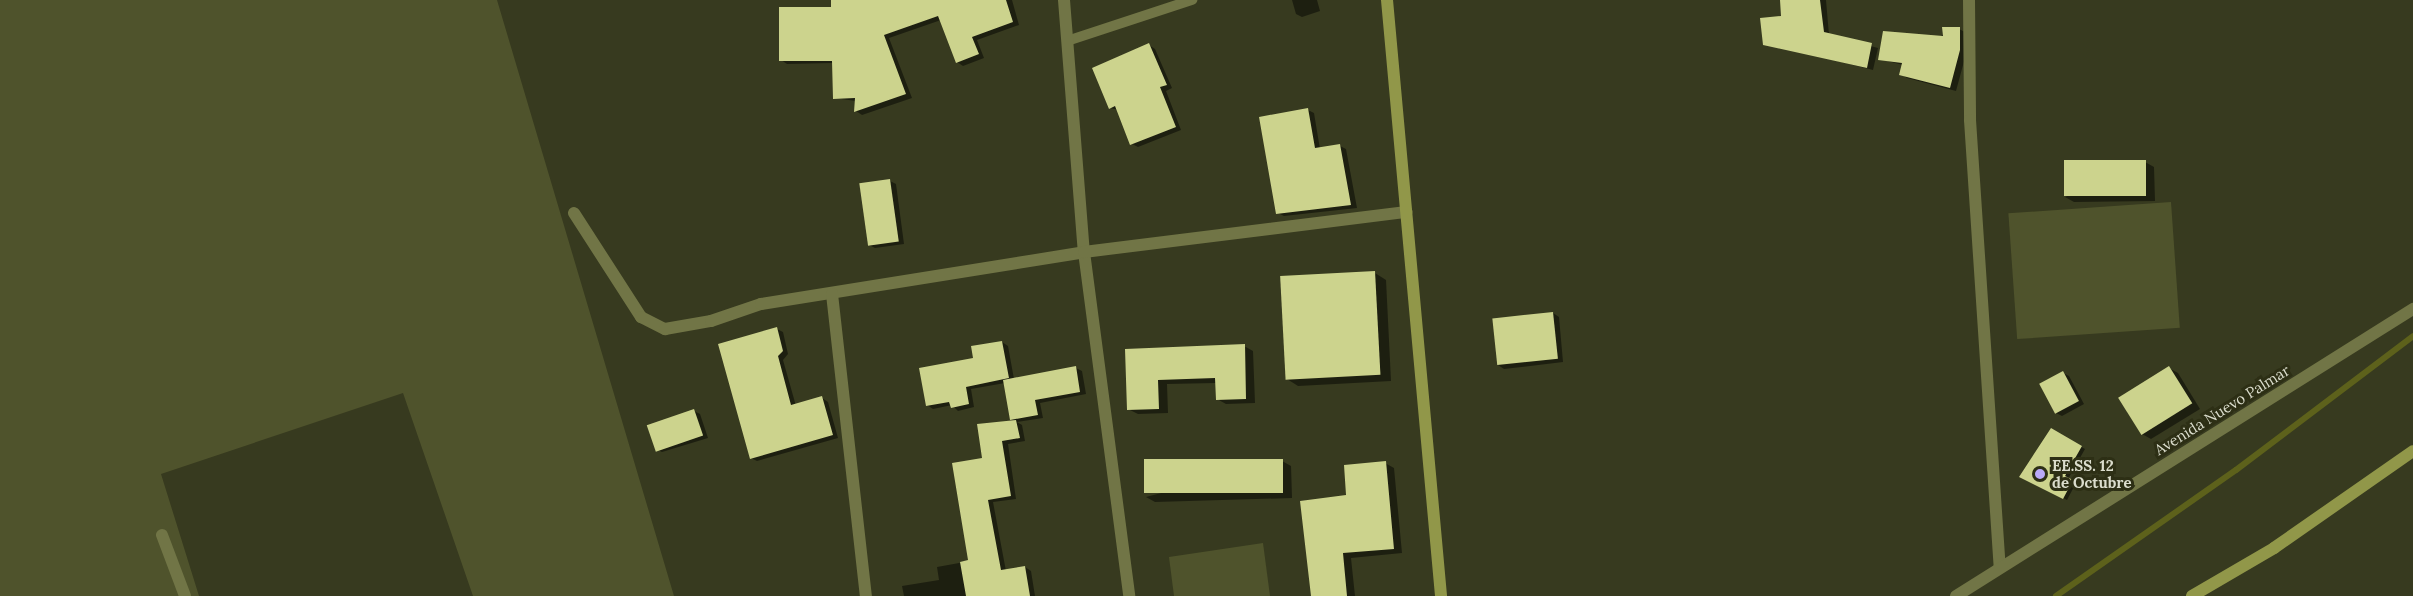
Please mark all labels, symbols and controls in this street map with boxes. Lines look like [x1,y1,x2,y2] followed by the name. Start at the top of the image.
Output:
[2151,361,2293,459] street label: Avenida Nuevo Palmar
[2052,456,2131,491] place label: EE.SS. 12 de Octubre
[2033,467,2047,481] marker: EE.SS. 12 de Octubre

